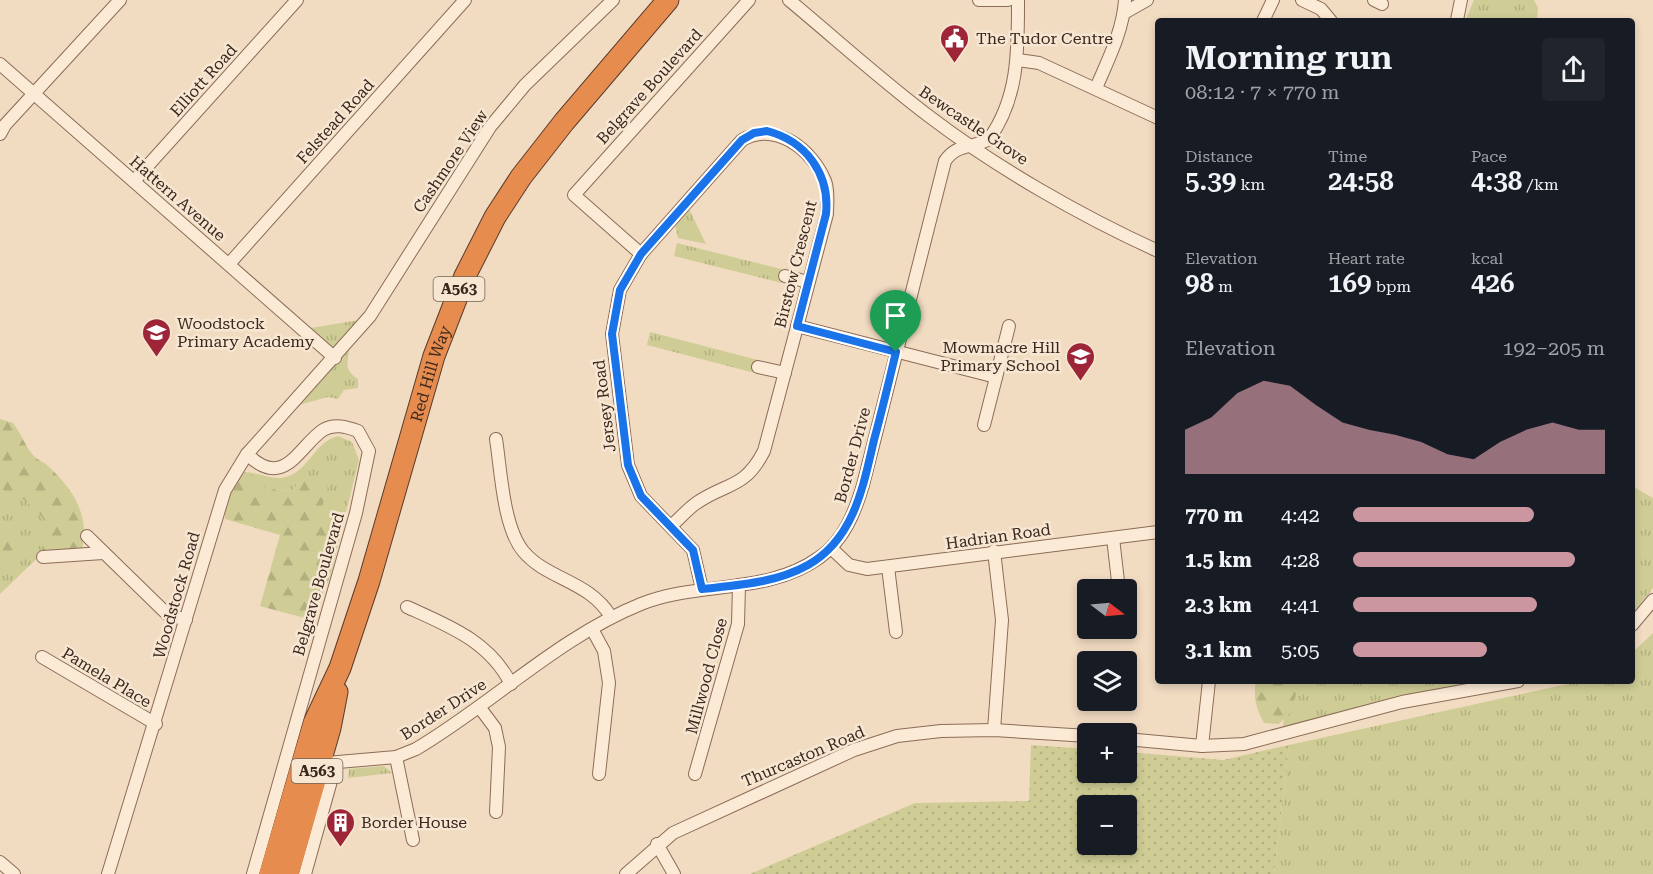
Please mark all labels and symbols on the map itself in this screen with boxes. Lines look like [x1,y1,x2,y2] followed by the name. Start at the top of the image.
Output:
[939,22,971,64] public building icon: The Tudor Centre
[593,25,706,148] street label: Belgrave Boulevard
[976,29,1113,48] place label: The Tudor Centre
[166,40,241,120] street label: Elliott Road
[293,75,378,167] street label: Felstead Road
[916,82,1032,169] street label: Bewcastle Grove
[409,106,492,216] street label: Cashmore View
[126,152,230,245] street label: Hattern Avenue
[770,198,821,330] street label: Birstow Crescent
[434,277,484,301] road number: A563
[870,290,921,352] pin
[177,314,315,351] place label: Woodstock Primary Academy
[140,316,172,358] school or university icon: Woodstock Primary Academy
[406,323,455,424] street label: Red Hill Way
[940,338,1060,375] place label: Mowmacre Hill Primary School
[1065,340,1097,382] school or university icon: Mowmacre Hill Primary School
[589,359,620,453] street label: Jersey Road
[831,405,874,505] street label: Border Drive
[289,510,348,658] street label: Belgrave Boulevard
[944,520,1052,553] street label: Hadrian Road
[149,529,204,661] street label: Woodstock Road
[1077,579,1137,639] north arrow
[682,616,731,736] street label: Millwood Close
[59,643,155,712] street label: Pamela Place
[397,675,490,744] street label: Border Drive
[739,722,868,791] street label: Thurcaston Road
[292,759,342,783] road number: A563
[324,806,356,848] building icon: Border House
[361,813,467,832] place label: Border House

